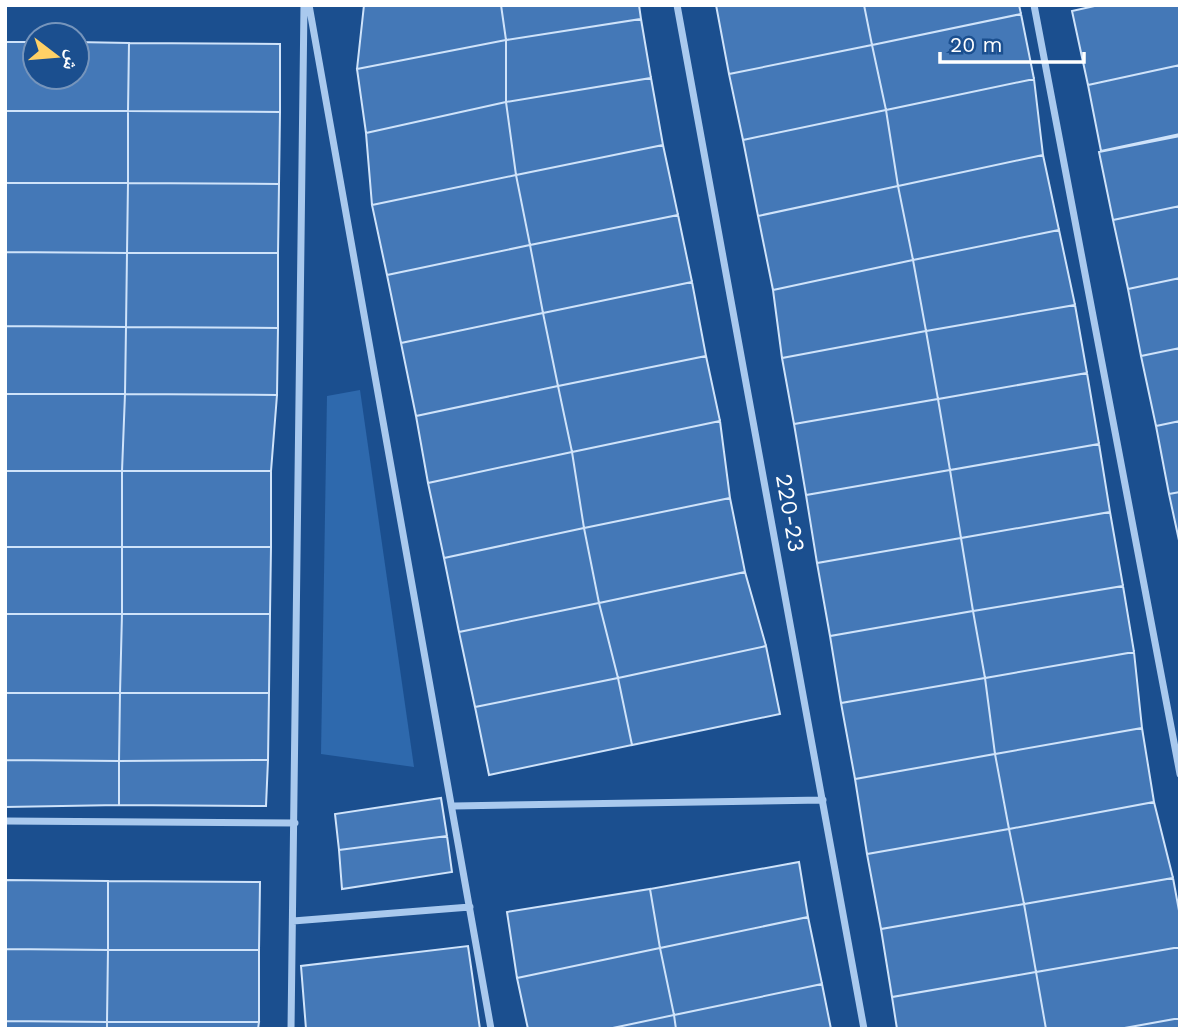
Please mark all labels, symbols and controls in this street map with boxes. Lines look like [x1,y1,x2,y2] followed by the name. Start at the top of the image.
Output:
[21,21,91,91] north arrow
[940,21,1084,65] scale bar
[950,32,1002,57] text: 20 m
[58,48,86,73] text: ش
[770,472,810,554] street label: 220-23

